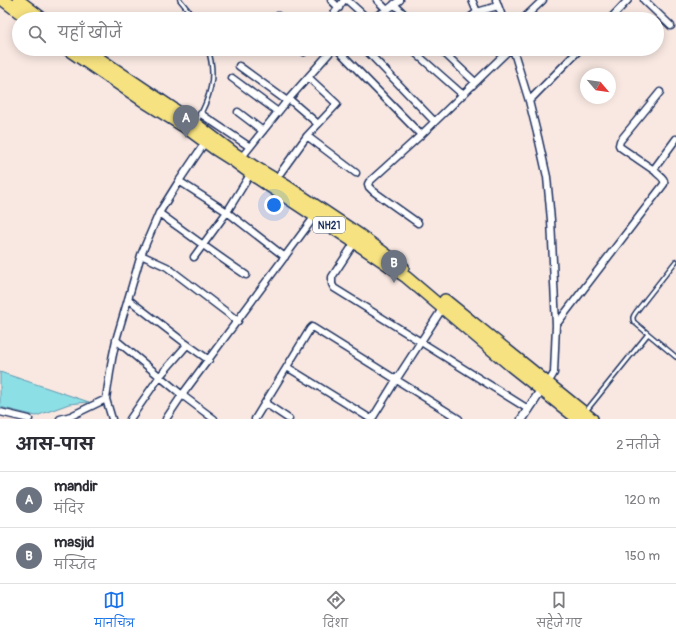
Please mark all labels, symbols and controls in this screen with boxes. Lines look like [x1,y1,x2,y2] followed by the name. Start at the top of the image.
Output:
[12,12,664,56] search box
[26,23,48,45] icon: search
[58,24,122,43] text: यहाँ खोजें
[580,68,616,104] north arrow
[173,105,199,138] pin: A
[264,195,284,215] your location
[313,217,345,233] road number: NH21
[381,250,407,283] pin: B
[16,434,94,455] text: आस-पास
[616,437,660,453] text: 2 नतीजे
[54,477,98,496] text: mandir
[25,492,33,508] text: A
[624,492,660,508] text: 120 m
[54,501,84,517] text: मंदिर
[54,533,94,552] text: masjid
[25,548,33,564] text: B
[625,548,660,564] text: 150 m
[54,557,96,573] text: मस्जिद
[94,589,135,635] tab: मानचित्र
[323,589,348,635] tab: दिशा
[536,589,582,635] tab: सहेजे गए

